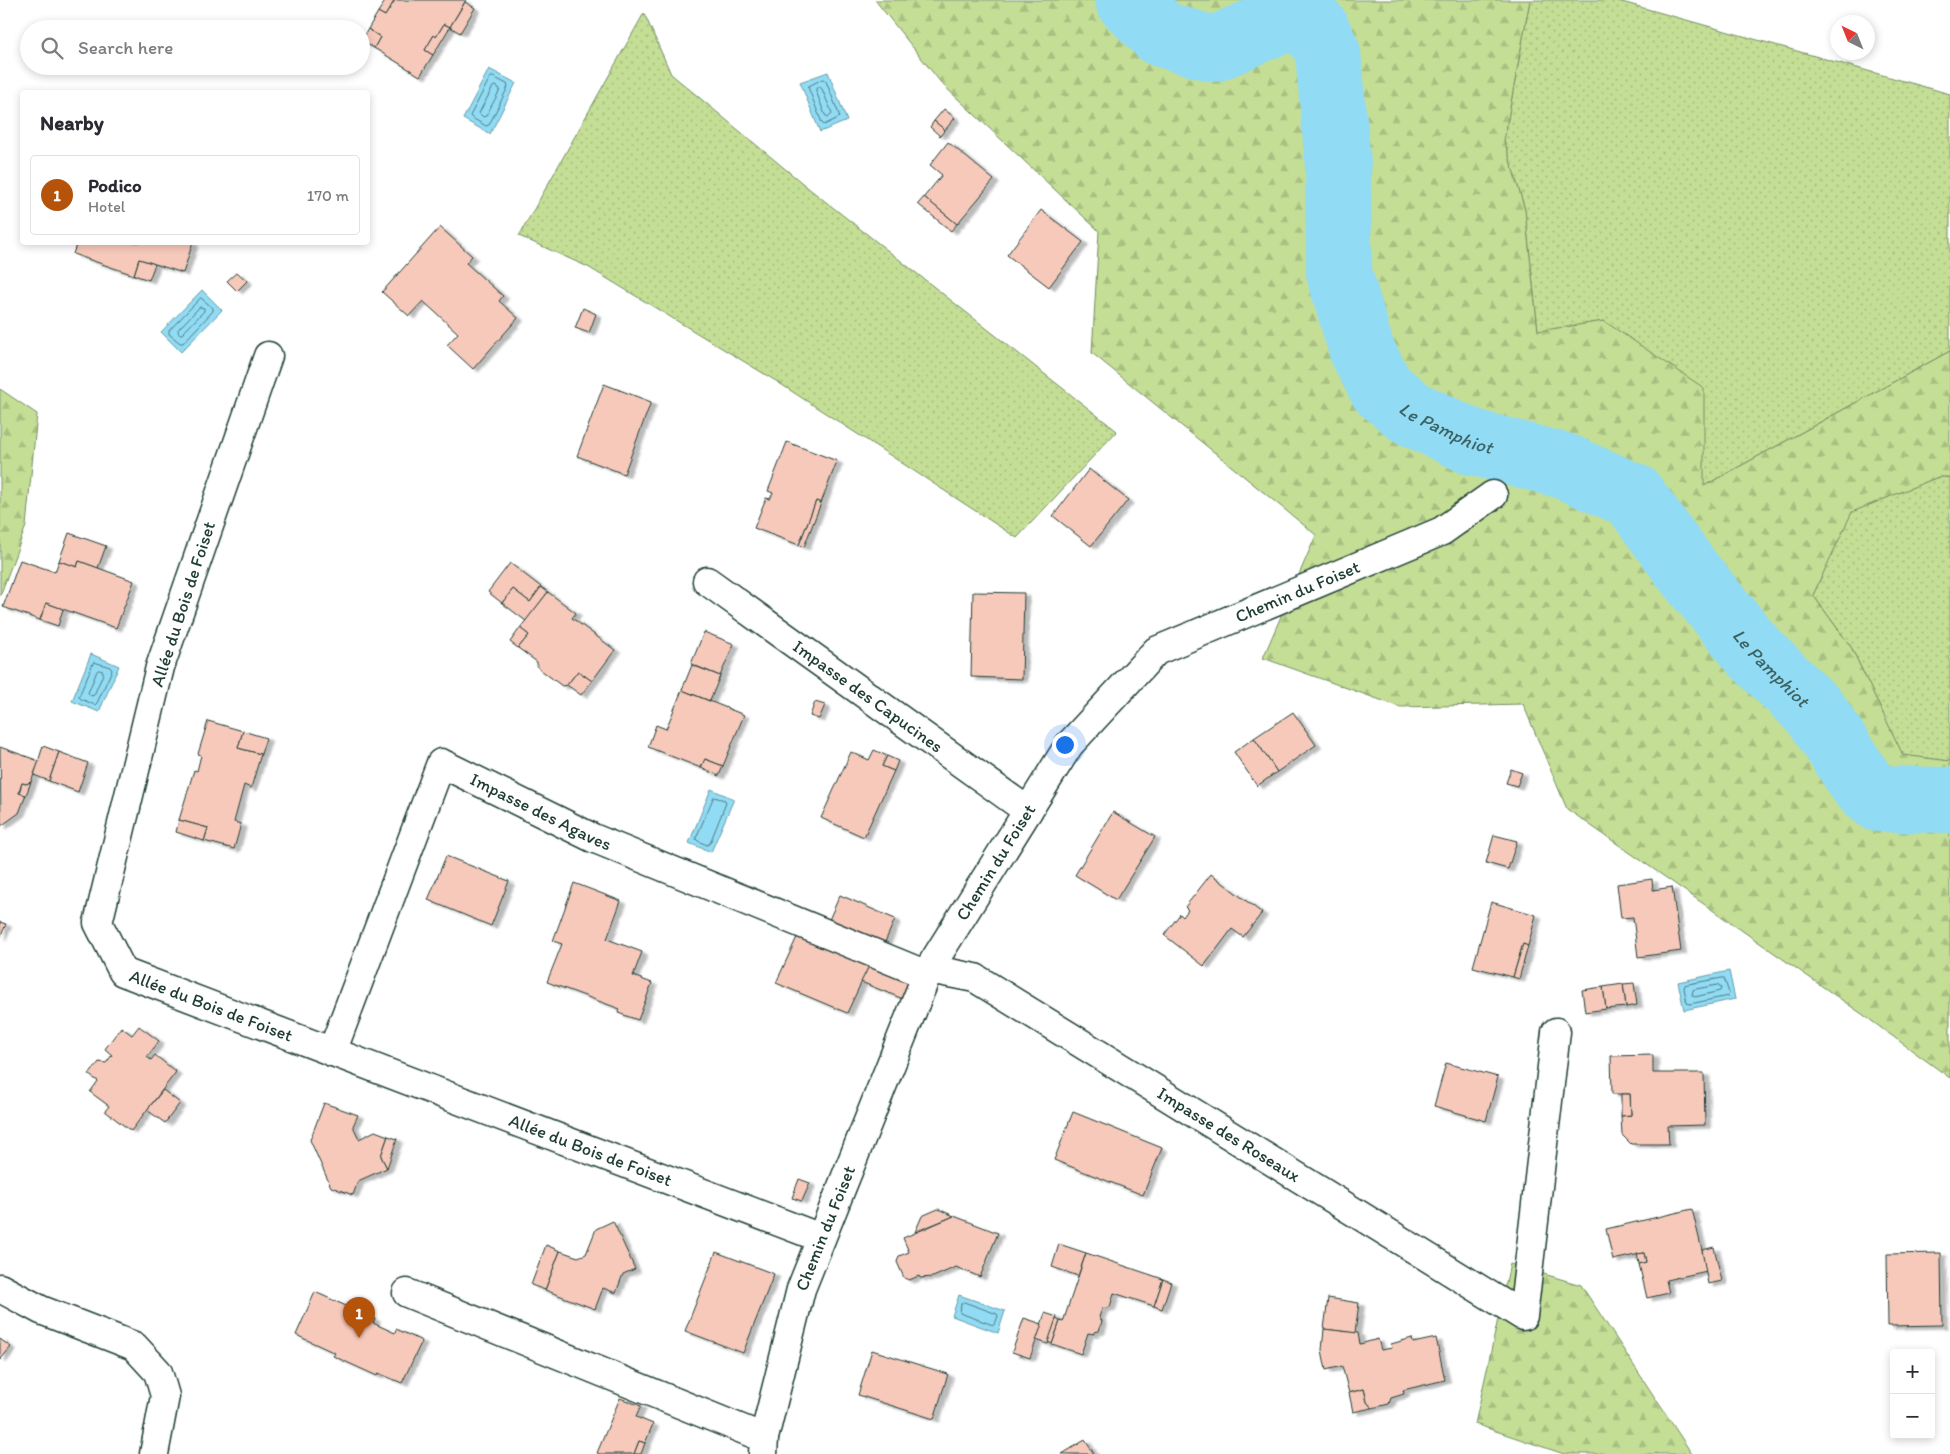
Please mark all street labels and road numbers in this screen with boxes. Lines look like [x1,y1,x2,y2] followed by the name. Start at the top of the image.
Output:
[146,518,220,690] street label: Allée du Bois de Foiset
[1232,556,1363,628] street label: Chemin du Foiset
[789,635,947,757] street label: Impasse des Capucines
[466,768,615,855] street label: Impasse des Agaves
[951,800,1040,925] street label: Chemin du Foiset
[126,965,296,1047] street label: Allée du Bois de Foiset
[1153,1082,1305,1187] street label: Impasse des Roseaux
[506,1109,675,1191] street label: Allée du Bois de Foiset
[790,1162,860,1294] street label: Chemin du Foiset

